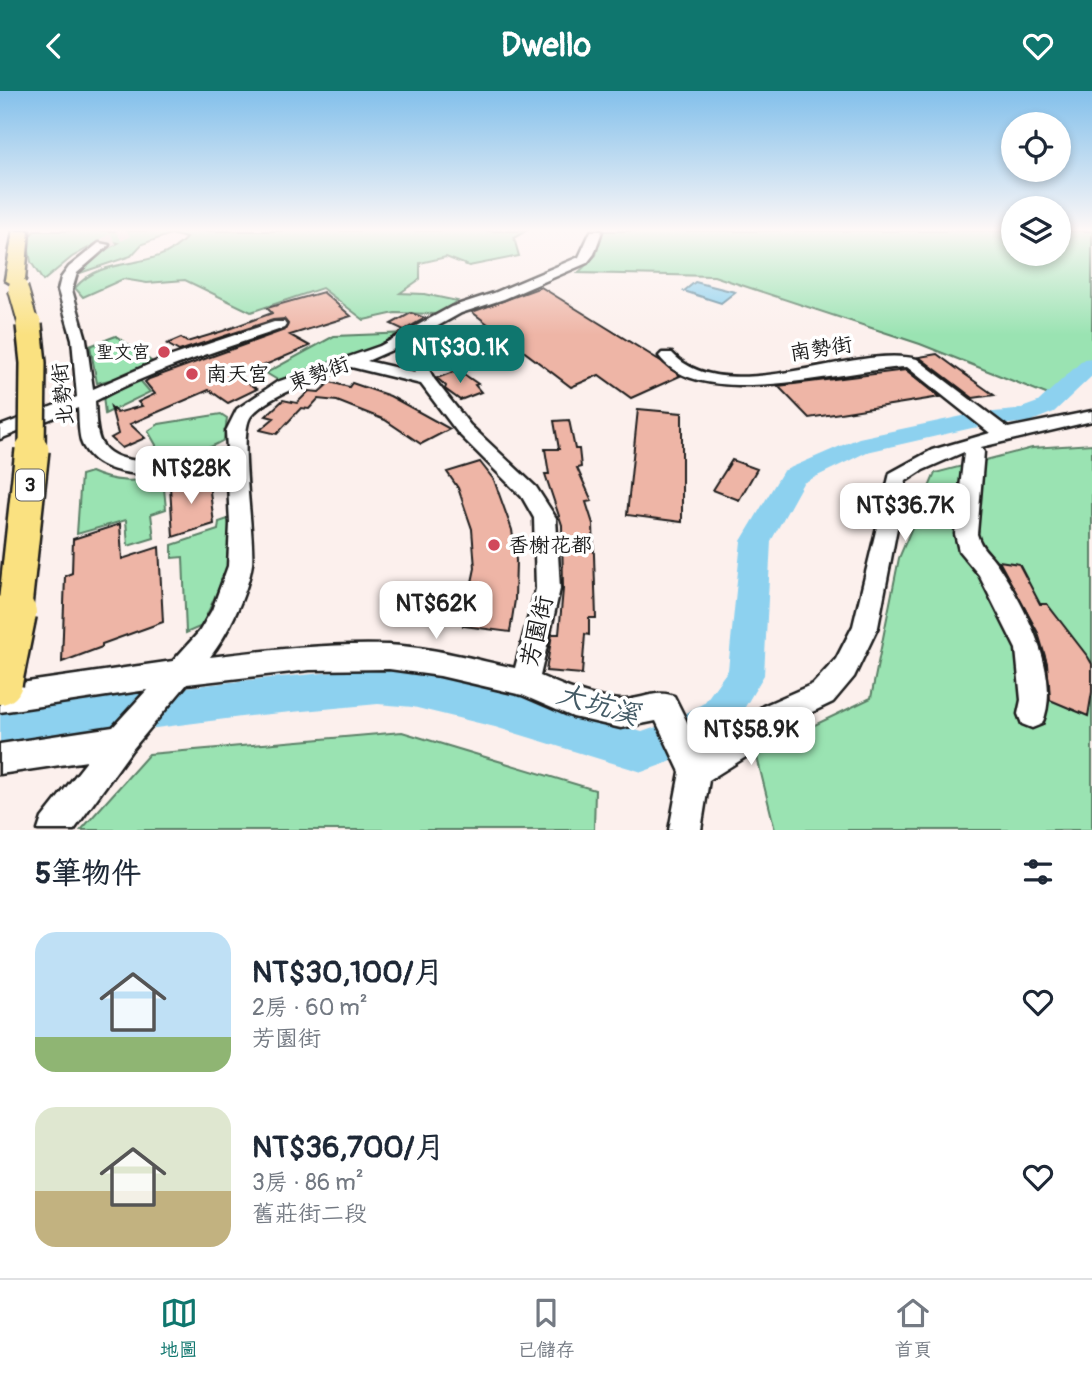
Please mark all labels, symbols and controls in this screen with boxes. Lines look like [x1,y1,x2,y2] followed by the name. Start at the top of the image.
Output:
[501,26,591,66] text: Dwello
[35,27,73,65] icon: back
[1019,27,1057,65] icon: heart
[1001,112,1071,266] map controls
[1001,112,1071,182] button: locate
[1001,196,1071,266] button: layers
[388,325,532,385] pin: NT$30.1K
[788,331,854,367] street label: 南勢街
[411,333,509,362] text: NT$30.1K
[96,341,150,364] place label: 聖文宮
[156,344,172,360] marker: 聖文宮
[285,351,353,397] street label: 東勢街
[46,361,80,427] street label: 北勢街
[206,361,269,388] place label: 南天宮
[184,366,200,382] marker: 南天宮
[134,447,248,506] pin: NT$28K
[151,454,231,483] text: NT$28K
[16,469,44,501] road number: 3
[833,483,977,543] pin: NT$36.7K
[856,491,954,520] text: NT$36.7K
[508,532,592,559] place label: 香榭花都
[486,537,502,553] marker: 香榭花都
[379,581,493,641] pin: NT$62K
[396,589,476,618] text: NT$62K
[515,593,559,669] street label: 芳園街
[553,677,645,734] water label: 大坑溪
[679,707,823,767] pin: NT$58.9K
[703,715,799,744] text: NT$58.9K
[1019,853,1057,891] icon: filters
[35,855,141,892] text: 5筆物件
[252,954,444,991] text: NT$30,100/月
[91,960,175,1044] icon: home
[1019,983,1057,1021] icon: heart
[252,993,368,1022] text: 2房 · 60 m²
[252,1024,321,1053] text: 芳園街
[252,1129,445,1166] text: NT$36,700/月
[91,1135,175,1219] icon: home
[1019,1158,1057,1196] icon: heart
[252,1168,364,1197] text: 3房 · 86 m²
[252,1199,367,1228] text: 舊莊街二段
[160,1294,198,1362] tab: 地圖
[517,1294,574,1362] tab: 已儲存
[894,1294,932,1362] tab: 首頁

